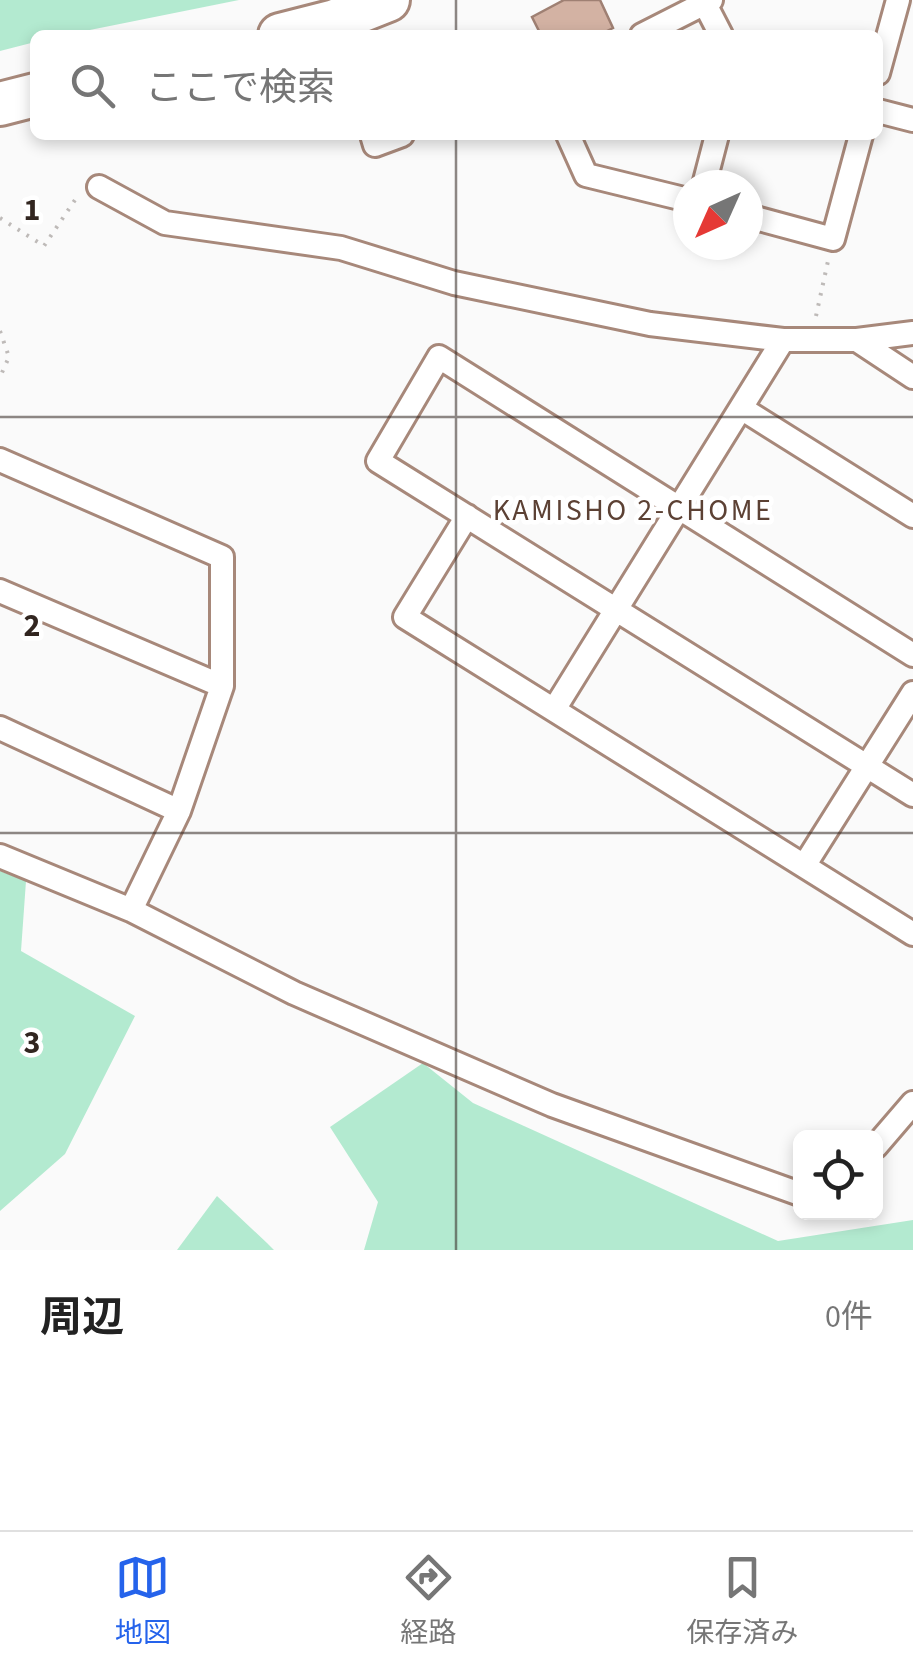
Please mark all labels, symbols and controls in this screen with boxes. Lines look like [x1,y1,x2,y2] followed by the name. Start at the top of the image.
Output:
[30,30,883,140] search box
[65,58,120,113] icon: search
[145,61,335,115] text: ここで検索
[673,170,763,260] north arrow
[24,187,40,233] text: 1
[493,489,773,532] district label: KAMISHO 2-CHOME
[24,603,40,649] text: 2
[24,1020,40,1066] text: 3
[793,1130,883,1220] map controls
[793,1130,883,1220] button: locate
[40,1288,124,1348] text: 周辺
[825,1294,873,1340] text: 0件
[115,1550,171,1653] tab: 地図
[400,1550,456,1653] tab: 経路
[686,1550,798,1653] tab: 保存済み

